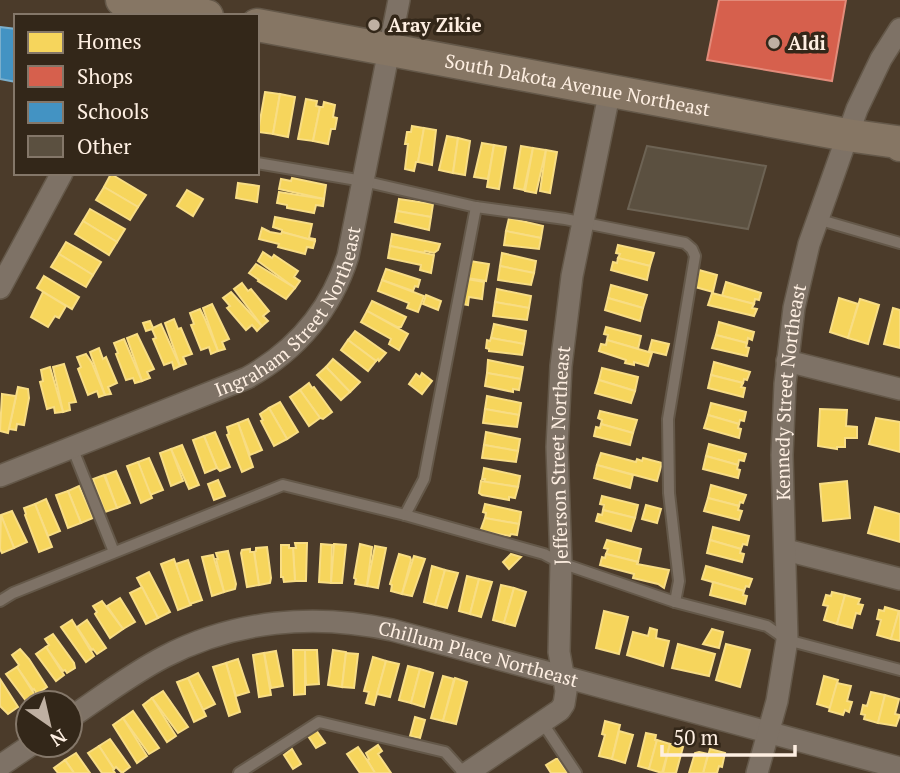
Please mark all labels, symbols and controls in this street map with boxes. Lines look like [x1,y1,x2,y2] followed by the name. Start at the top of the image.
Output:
[388,12,482,37] place label: Aray Zikie
[14,14,259,175] legend
[366,17,382,33] marker: Aray Zikie
[77,27,142,55] text: Homes
[788,30,826,55] place label: Aldi
[766,35,782,51] marker: Aldi
[443,47,712,121] street label: South Dakota Avenue Northeast
[77,62,133,90] text: Shops
[77,97,149,125] text: Schools
[77,132,131,160] text: Other
[211,224,366,402] street label: Ingraham Street Northeast
[769,281,811,501] street label: Kennedy Street Northeast
[544,344,575,566] street label: Jefferson Street Northeast
[376,615,581,692] street label: Chillum Place Northeast
[14,689,84,759] north arrow
[662,714,795,758] scale bar
[673,723,719,751] text: 50 m
[45,724,72,753] text: N

